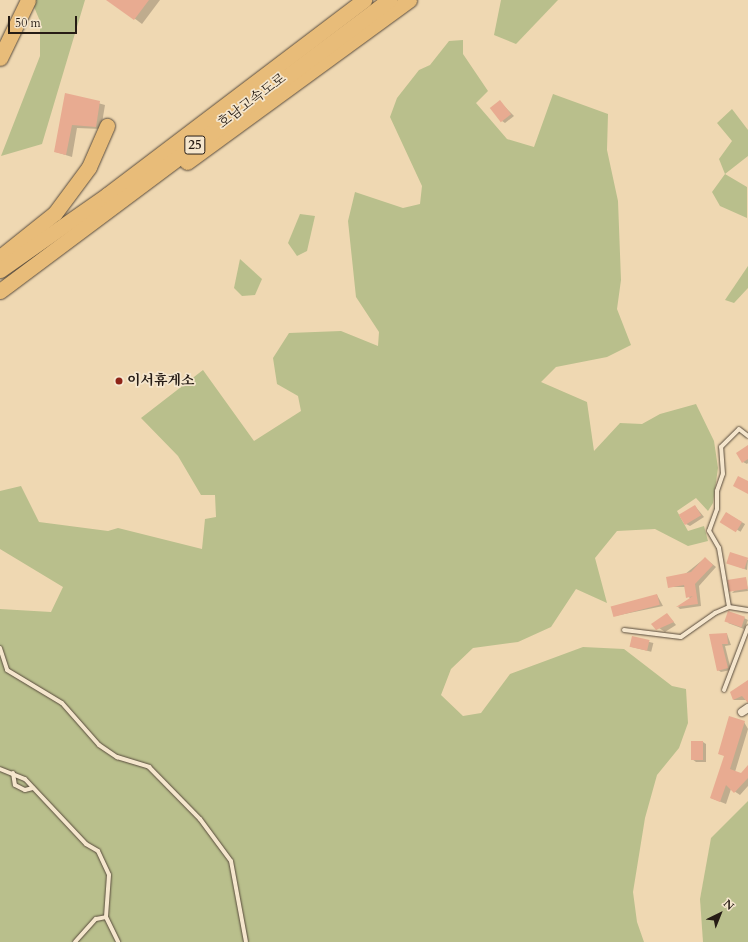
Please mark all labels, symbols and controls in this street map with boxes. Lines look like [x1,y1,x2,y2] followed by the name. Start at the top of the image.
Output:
[10,8,79,34] scale bar
[15,15,41,31] text: 50 m
[215,70,289,132] street label: 호남고속도로
[184,134,206,156] road number: 25
[127,373,195,389] place label: 이서휴게소
[114,376,124,386] marker: 이서휴게소
[700,894,740,934] north arrow
[720,896,737,914] text: N

